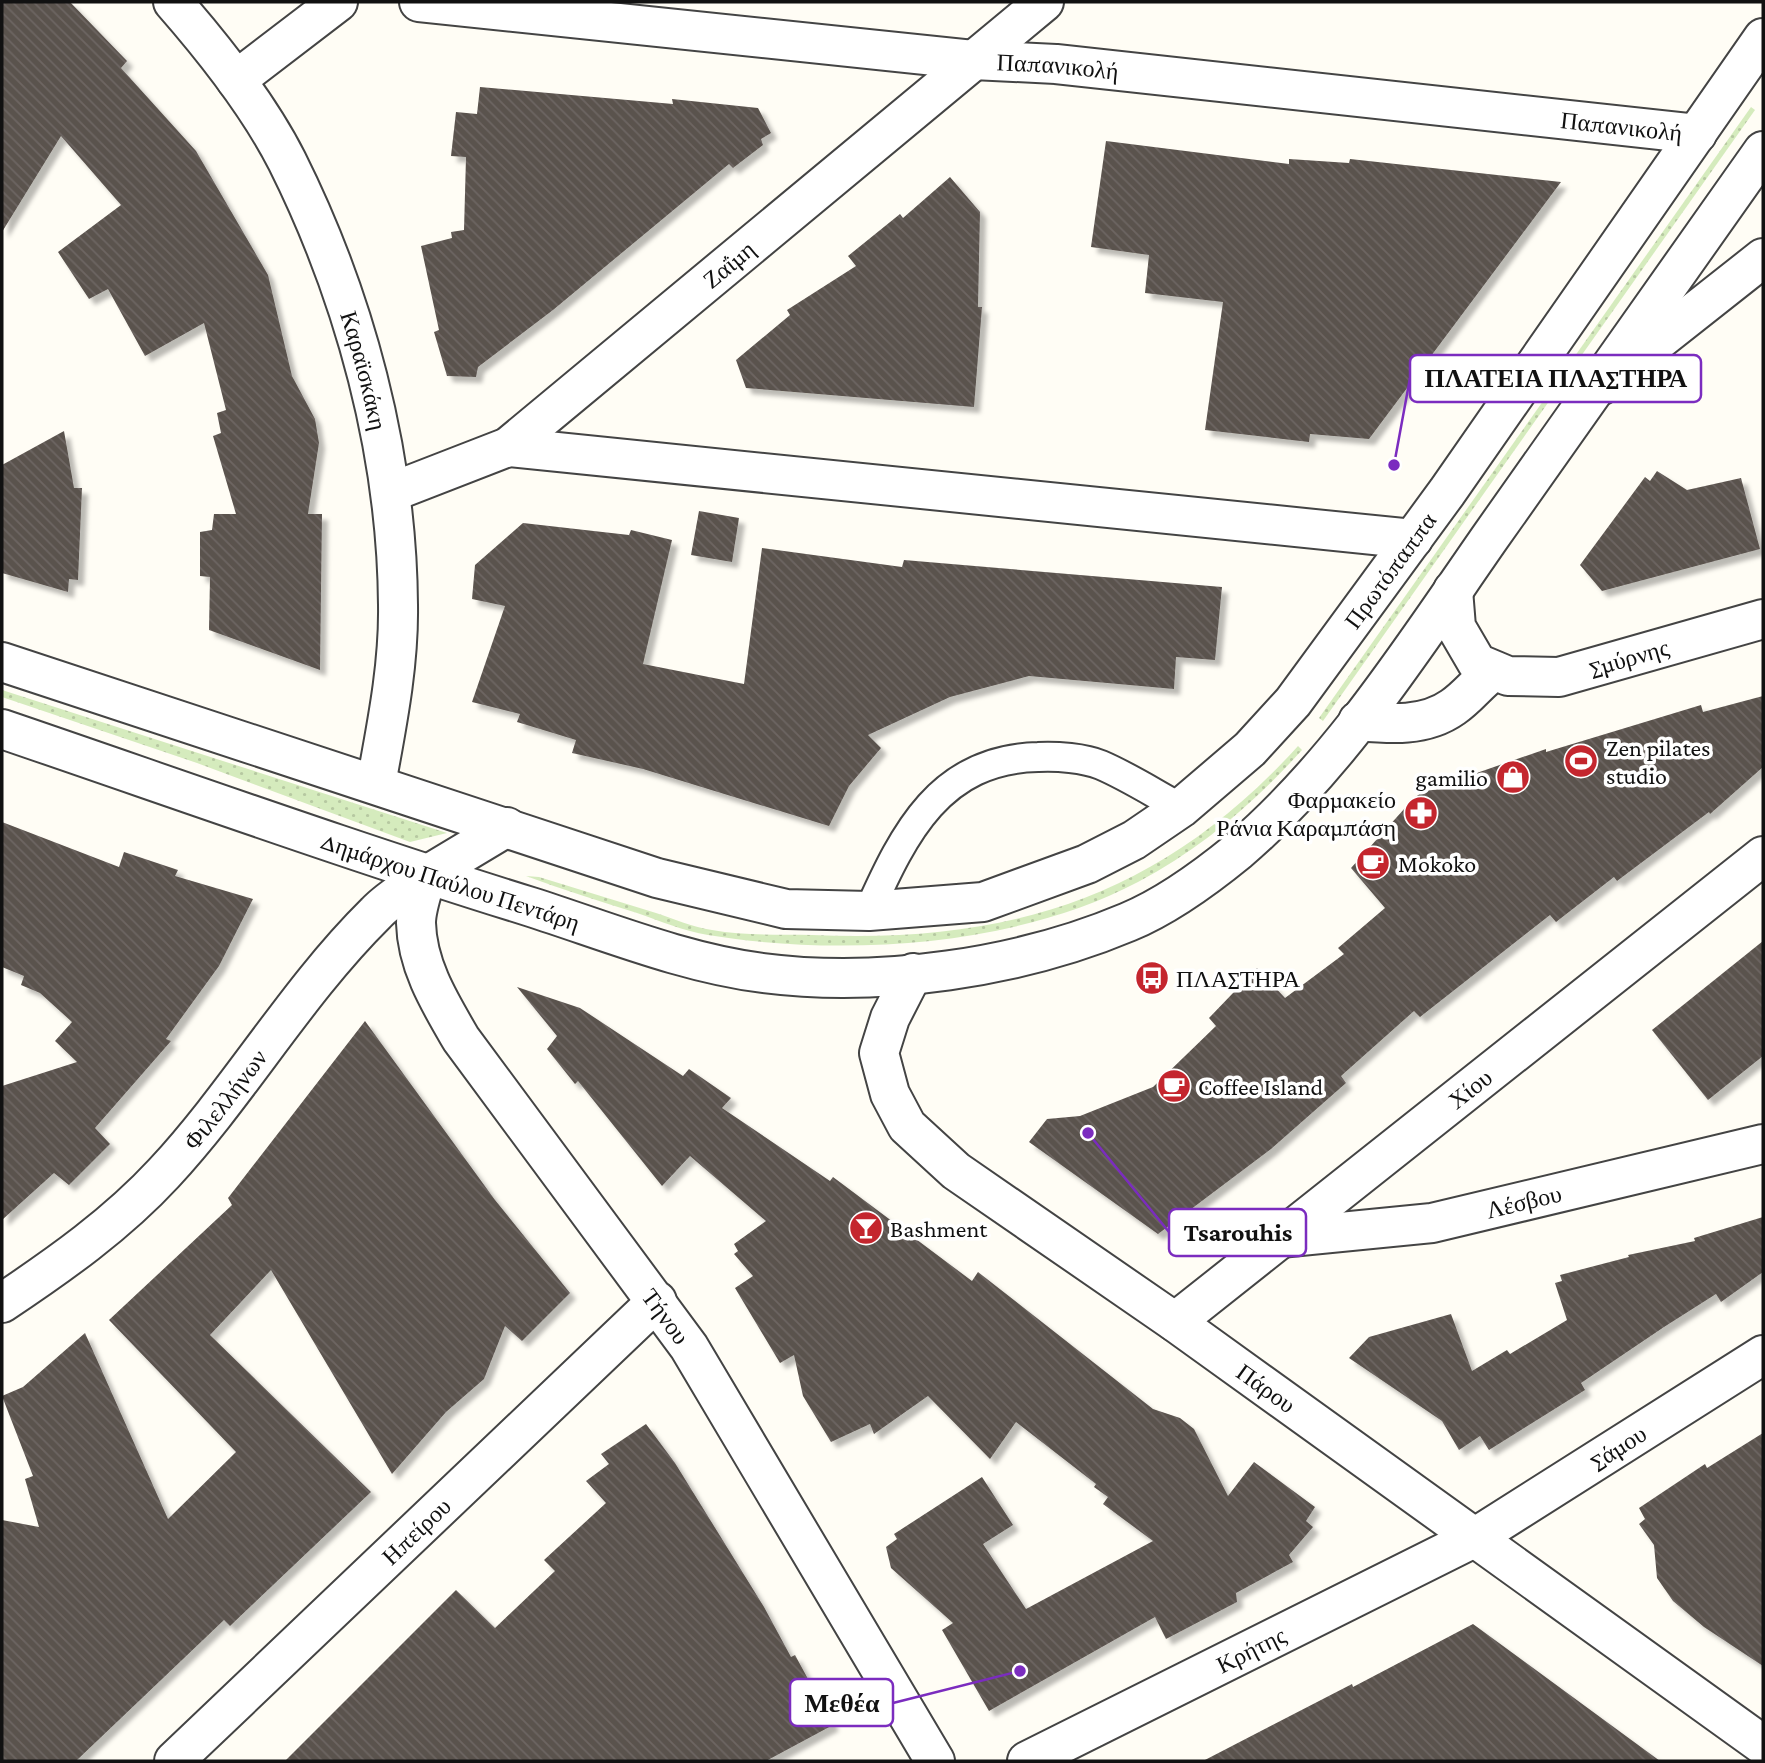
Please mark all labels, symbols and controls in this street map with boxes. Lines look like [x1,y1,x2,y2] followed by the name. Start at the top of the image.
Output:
[996,48,1120,84] street label: Παπανικολή
[1559,106,1684,146] street label: Παπανικολή
[697,235,760,293] street label: Ζαΐμη
[336,307,393,432] street label: Καραϊσκάκη
[1410,355,1701,402] callout: ΠΛΑΤΕΙΑ ΠΛΑΣΤΗΡΑ
[1425,364,1688,393] text: ΠΛΑΤΕΙΑ ΠΛΑΣΤΗΡΑ
[1338,507,1441,633] street label: Πρωτόπαππα
[1586,633,1672,681] street label: Σμύρνης
[1606,734,1710,789] place label: Zen pilates studio
[1562,742,1600,780] sports icon: Zen pilates studio
[1494,758,1532,796] shop icon: gamilio
[1415,764,1488,791] place label: gamilio
[1216,786,1396,841] place label: Φαρμακείο Ράνια Καραμπάση
[1402,794,1440,832] pharmacy icon: Φαρμακείο Ράνια Καραμπάση
[318,826,584,936] street label: Δημάρχου Παύλου Πεντάρη
[1354,844,1392,882] cafe icon: Mokoko
[1398,850,1476,877] place label: Mokoko
[1133,959,1171,997] bus stop icon: ΠΛΑΣΤΗΡΑ
[1176,965,1301,992] place label: ΠΛΑΣΤΗΡΑ
[178,1044,272,1154] street label: Φιλελλήνων
[1443,1063,1497,1114] street label: Χίου
[1155,1067,1193,1105] cafe icon: Coffee Island
[1198,1073,1324,1100] place label: Coffee Island
[1483,1179,1564,1223] street label: Λέσβου
[847,1209,885,1247] bar icon: Bashment
[1169,1209,1306,1256] callout: Tsarouhis
[890,1215,988,1242] place label: Bashment
[1184,1218,1292,1247] text: Tsarouhis
[637,1283,695,1349] street label: Τήνου
[1232,1358,1301,1418] street label: Πάρου
[1585,1419,1651,1474] street label: Σάμου
[376,1492,456,1570] street label: Ηπείρου
[1212,1621,1290,1678] street label: Κρήτης
[790,1679,893,1726] callout: Μεθέα
[805,1689,880,1718] text: Μεθέα

